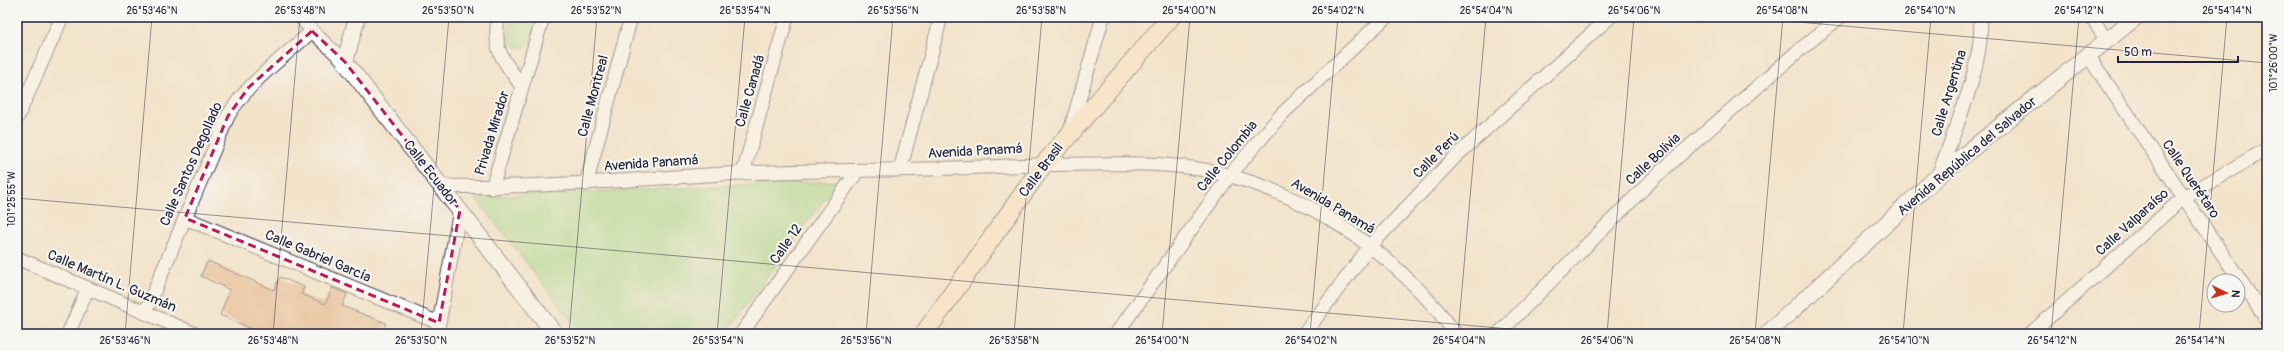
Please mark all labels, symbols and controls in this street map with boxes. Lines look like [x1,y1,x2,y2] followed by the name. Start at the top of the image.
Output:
[126,5,178,17] text: 26°53'46"N
[275,5,325,17] text: 26°53'48"N
[422,5,474,17] text: 26°53'50"N
[571,5,622,17] text: 26°53'52"N
[720,5,771,17] text: 26°53'54"N
[868,5,919,17] text: 26°53'56"N
[1016,5,1066,17] text: 26°53'58"N
[1162,5,1216,17] text: 26°54'00"N
[1312,5,1364,17] text: 26°54'02"N
[1460,5,1512,17] text: 26°54'04"N
[1608,5,1660,17] text: 26°54'06"N
[1756,5,1808,17] text: 26°54'08"N
[1905,5,1956,17] text: 26°54'10"N
[2054,5,2104,17] text: 26°54'12"N
[2202,5,2252,17] text: 26°54'14"N
[2268,33,2280,92] text: 101°26'00"W
[2118,38,2238,64] scale bar
[2124,45,2152,60] text: 50 m
[1928,48,1970,138] street label: Calle Argentina
[574,53,612,139] street label: Calle Montreal
[732,53,768,129] street label: Calle Canadá
[471,89,513,177] street label: Privada Mirador
[1894,93,2040,219] street label: Avenida República del Salvador
[156,99,226,229] street label: Calle Santos Degollado
[1193,117,1261,195] street label: Calle Colombia
[1409,128,1463,182] street label: Calle Perú
[1622,129,1684,189] street label: Calle Bolivia
[2158,136,2224,222] street label: Calle Querétaro
[400,137,462,209] street label: Calle Ecuador
[927,140,1023,162] street label: Avenida Panamá
[1015,140,1067,200] street label: Calle Brasil
[603,151,699,175] street label: Avenida Panamá
[6,171,18,227] text: 101°25'55"W
[1288,174,1378,238] street label: Avenida Panamá
[2092,184,2172,259] street label: Calle Valparaíso
[766,221,806,267] street label: Calle 12
[262,226,374,286] street label: Calle Gabriel García
[45,246,179,316] street label: Calle Martín L. Guzmán
[2206,273,2246,313] north arrow
[2229,290,2242,299] text: N
[99,335,151,347] text: 26°53'46"N
[248,335,298,347] text: 26°53'48"N
[395,335,447,347] text: 26°53'50"N
[545,335,596,347] text: 26°53'52"N
[693,335,744,347] text: 26°53'54"N
[841,335,892,347] text: 26°53'56"N
[989,335,1039,347] text: 26°53'58"N
[1135,335,1189,347] text: 26°54'00"N
[1285,335,1337,347] text: 26°54'02"N
[1433,335,1485,347] text: 26°54'04"N
[1581,335,1633,347] text: 26°54'06"N
[1729,335,1781,347] text: 26°54'08"N
[1879,335,1930,347] text: 26°54'10"N
[2027,335,2077,347] text: 26°54'12"N
[2175,335,2225,347] text: 26°54'14"N

